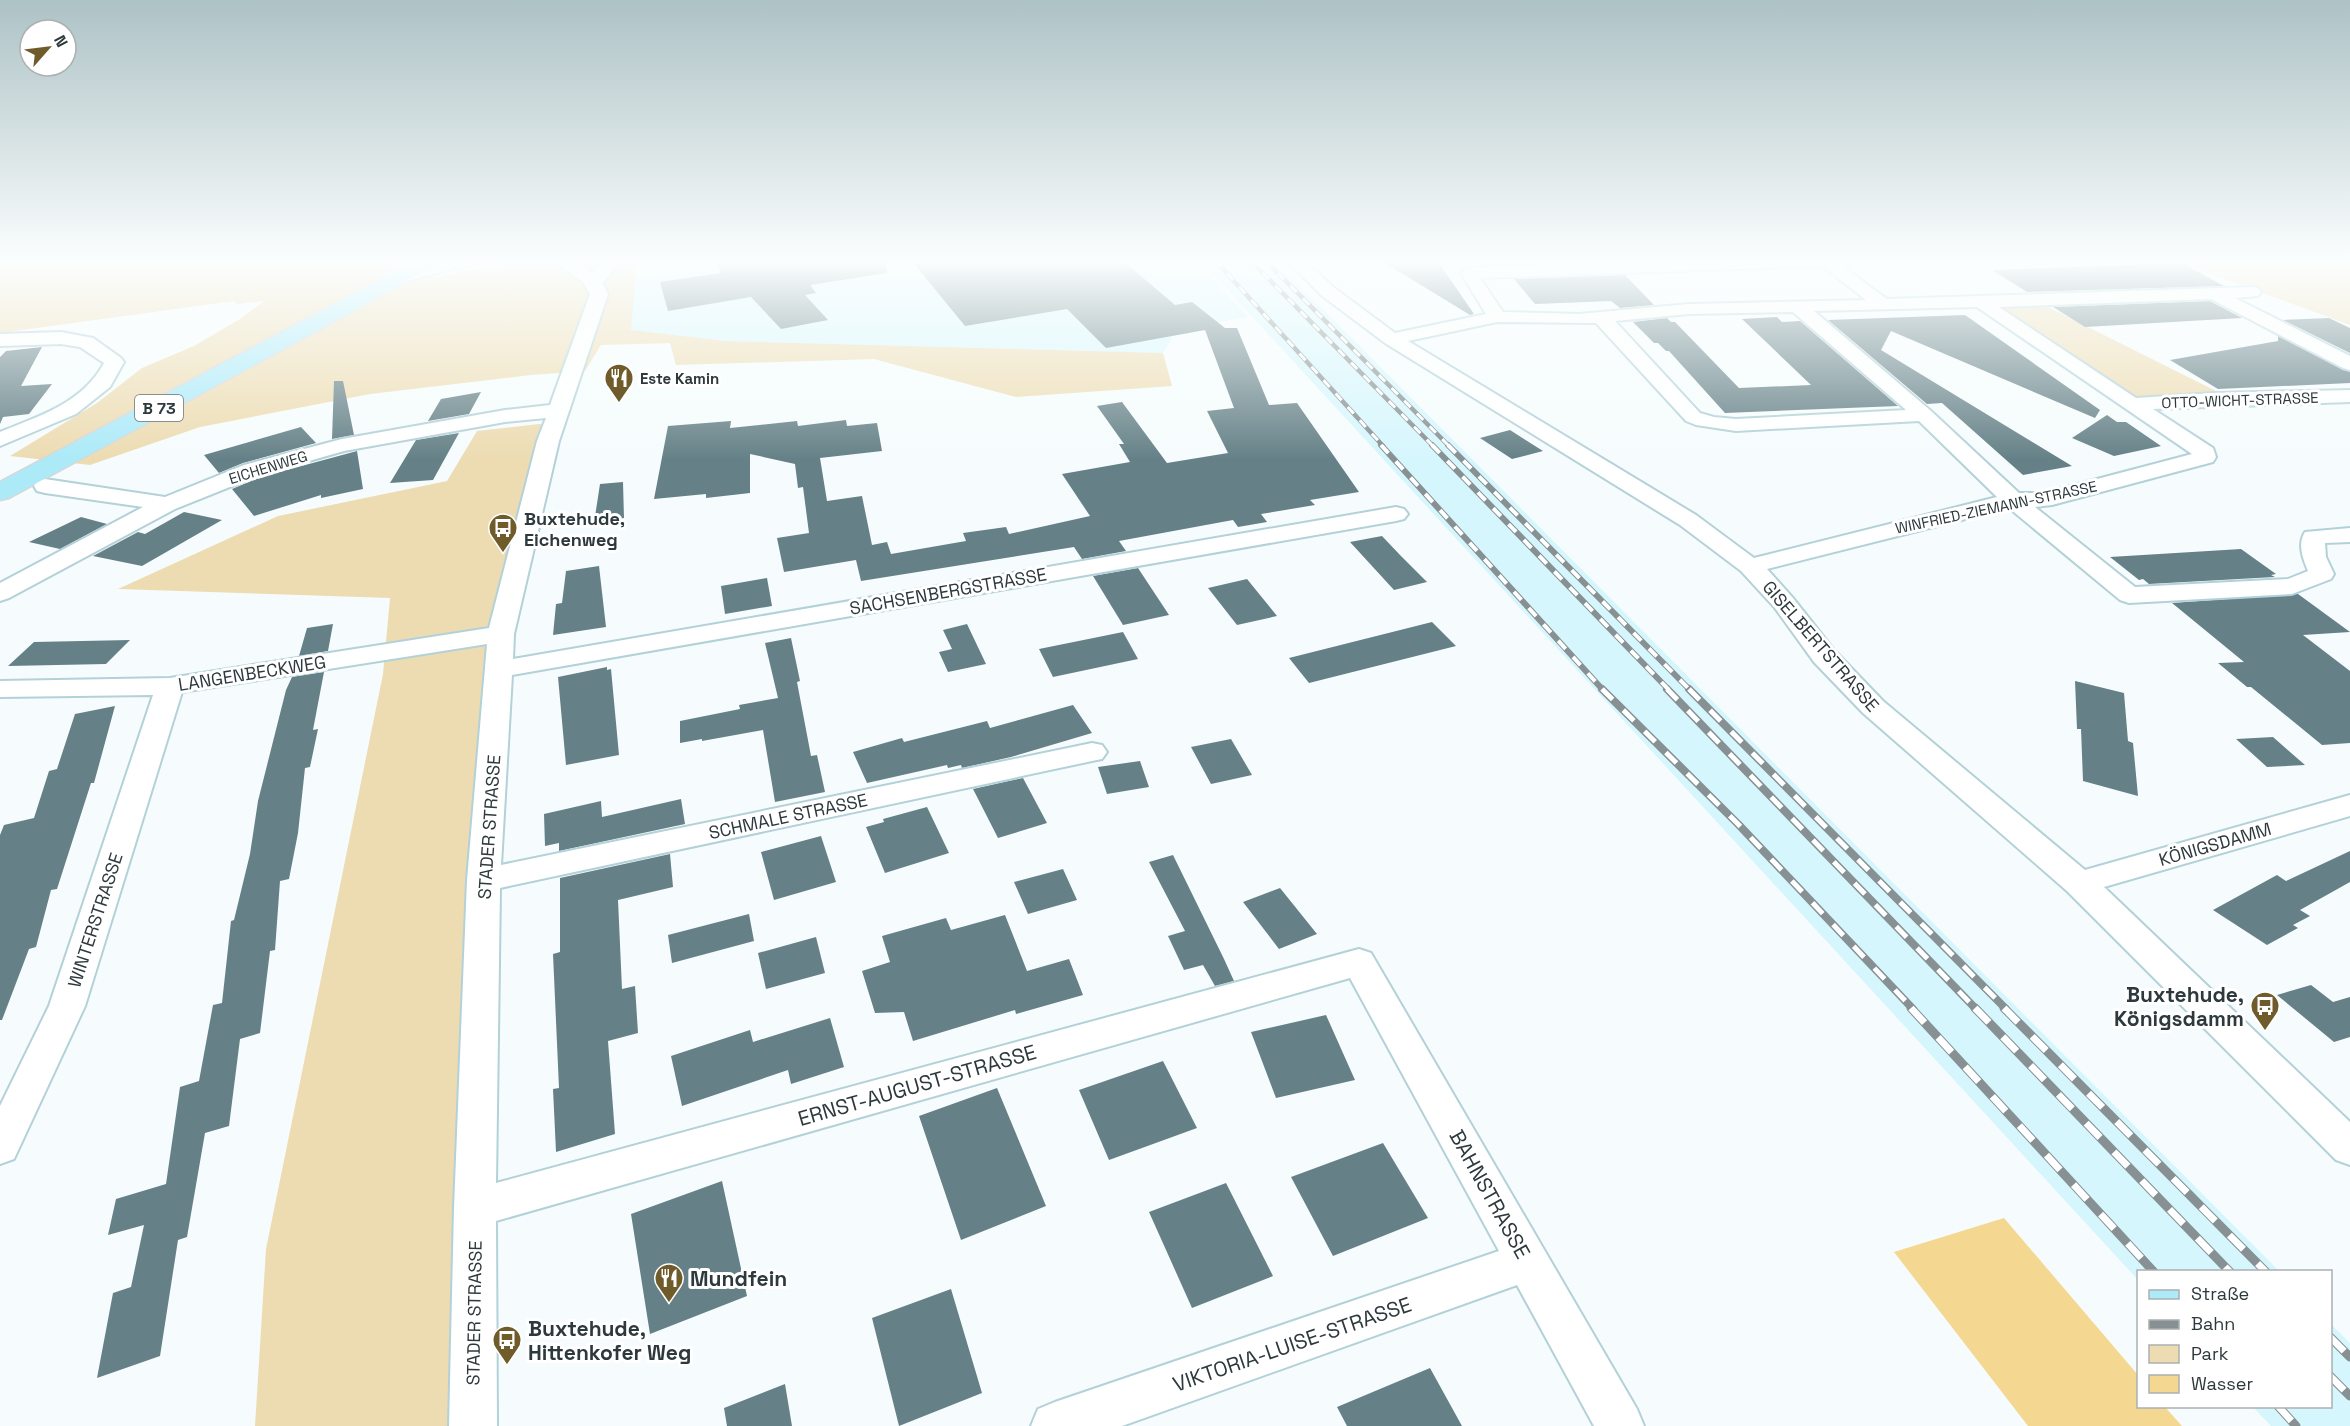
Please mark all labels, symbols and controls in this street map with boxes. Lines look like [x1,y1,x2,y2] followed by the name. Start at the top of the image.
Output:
[18,18,78,78] north arrow
[49,32,73,51] text: N
[603,362,635,404] restaurant icon: Este Kamin
[640,369,719,388] place label: Este Kamin
[2161,388,2319,412] street label: OTTO-WICHT-STRASSE
[135,395,183,421] road number: B 73
[226,446,310,488] street label: EICHENWEG
[1893,476,2099,538] street label: WINFRIED-ZIEMANN-STRASSE
[524,507,625,551] place label: Buxtehude, Eichenweg
[487,512,519,554] bus stop icon: Buxtehude, Eichenweg
[848,562,1048,620] street label: SACHSENBERGSTRASSE
[1758,576,1884,716] street label: GISELBERTSTRASSE
[176,650,328,696] street label: LANGENBECKWEG
[472,754,506,900] street label: STADER STRASSE
[706,788,870,844] street label: SCHMALE STRASSE
[2156,817,2274,871] street label: KÖNIGSDAMM
[62,850,128,990] street label: WINTERSTRASSE
[2114,981,2244,1032] place label: Buxtehude, Königsdamm
[2249,990,2281,1032] bus stop icon: Buxtehude, Königsdamm
[795,1038,1039,1132] street label: ERNST-AUGUST-STRASSE
[1443,1125,1537,1263] street label: BAHNSTRASSE
[461,1240,487,1386] street label: STADER STRASSE
[653,1262,685,1304] restaurant icon: Mundfein
[690,1265,787,1292] place label: Mundfein
[2137,1270,2332,1408] legend
[2191,1282,2249,1305] text: Straße
[1169,1290,1415,1398] street label: VIKTORIA-LUISE-STRASSE
[2191,1312,2235,1335] text: Bahn
[528,1315,691,1366] place label: Buxtehude, Hittenkofer Weg
[491,1324,523,1366] bus stop icon: Buxtehude, Hittenkofer Weg
[2191,1342,2229,1365] text: Park
[2191,1372,2253,1395] text: Wasser

